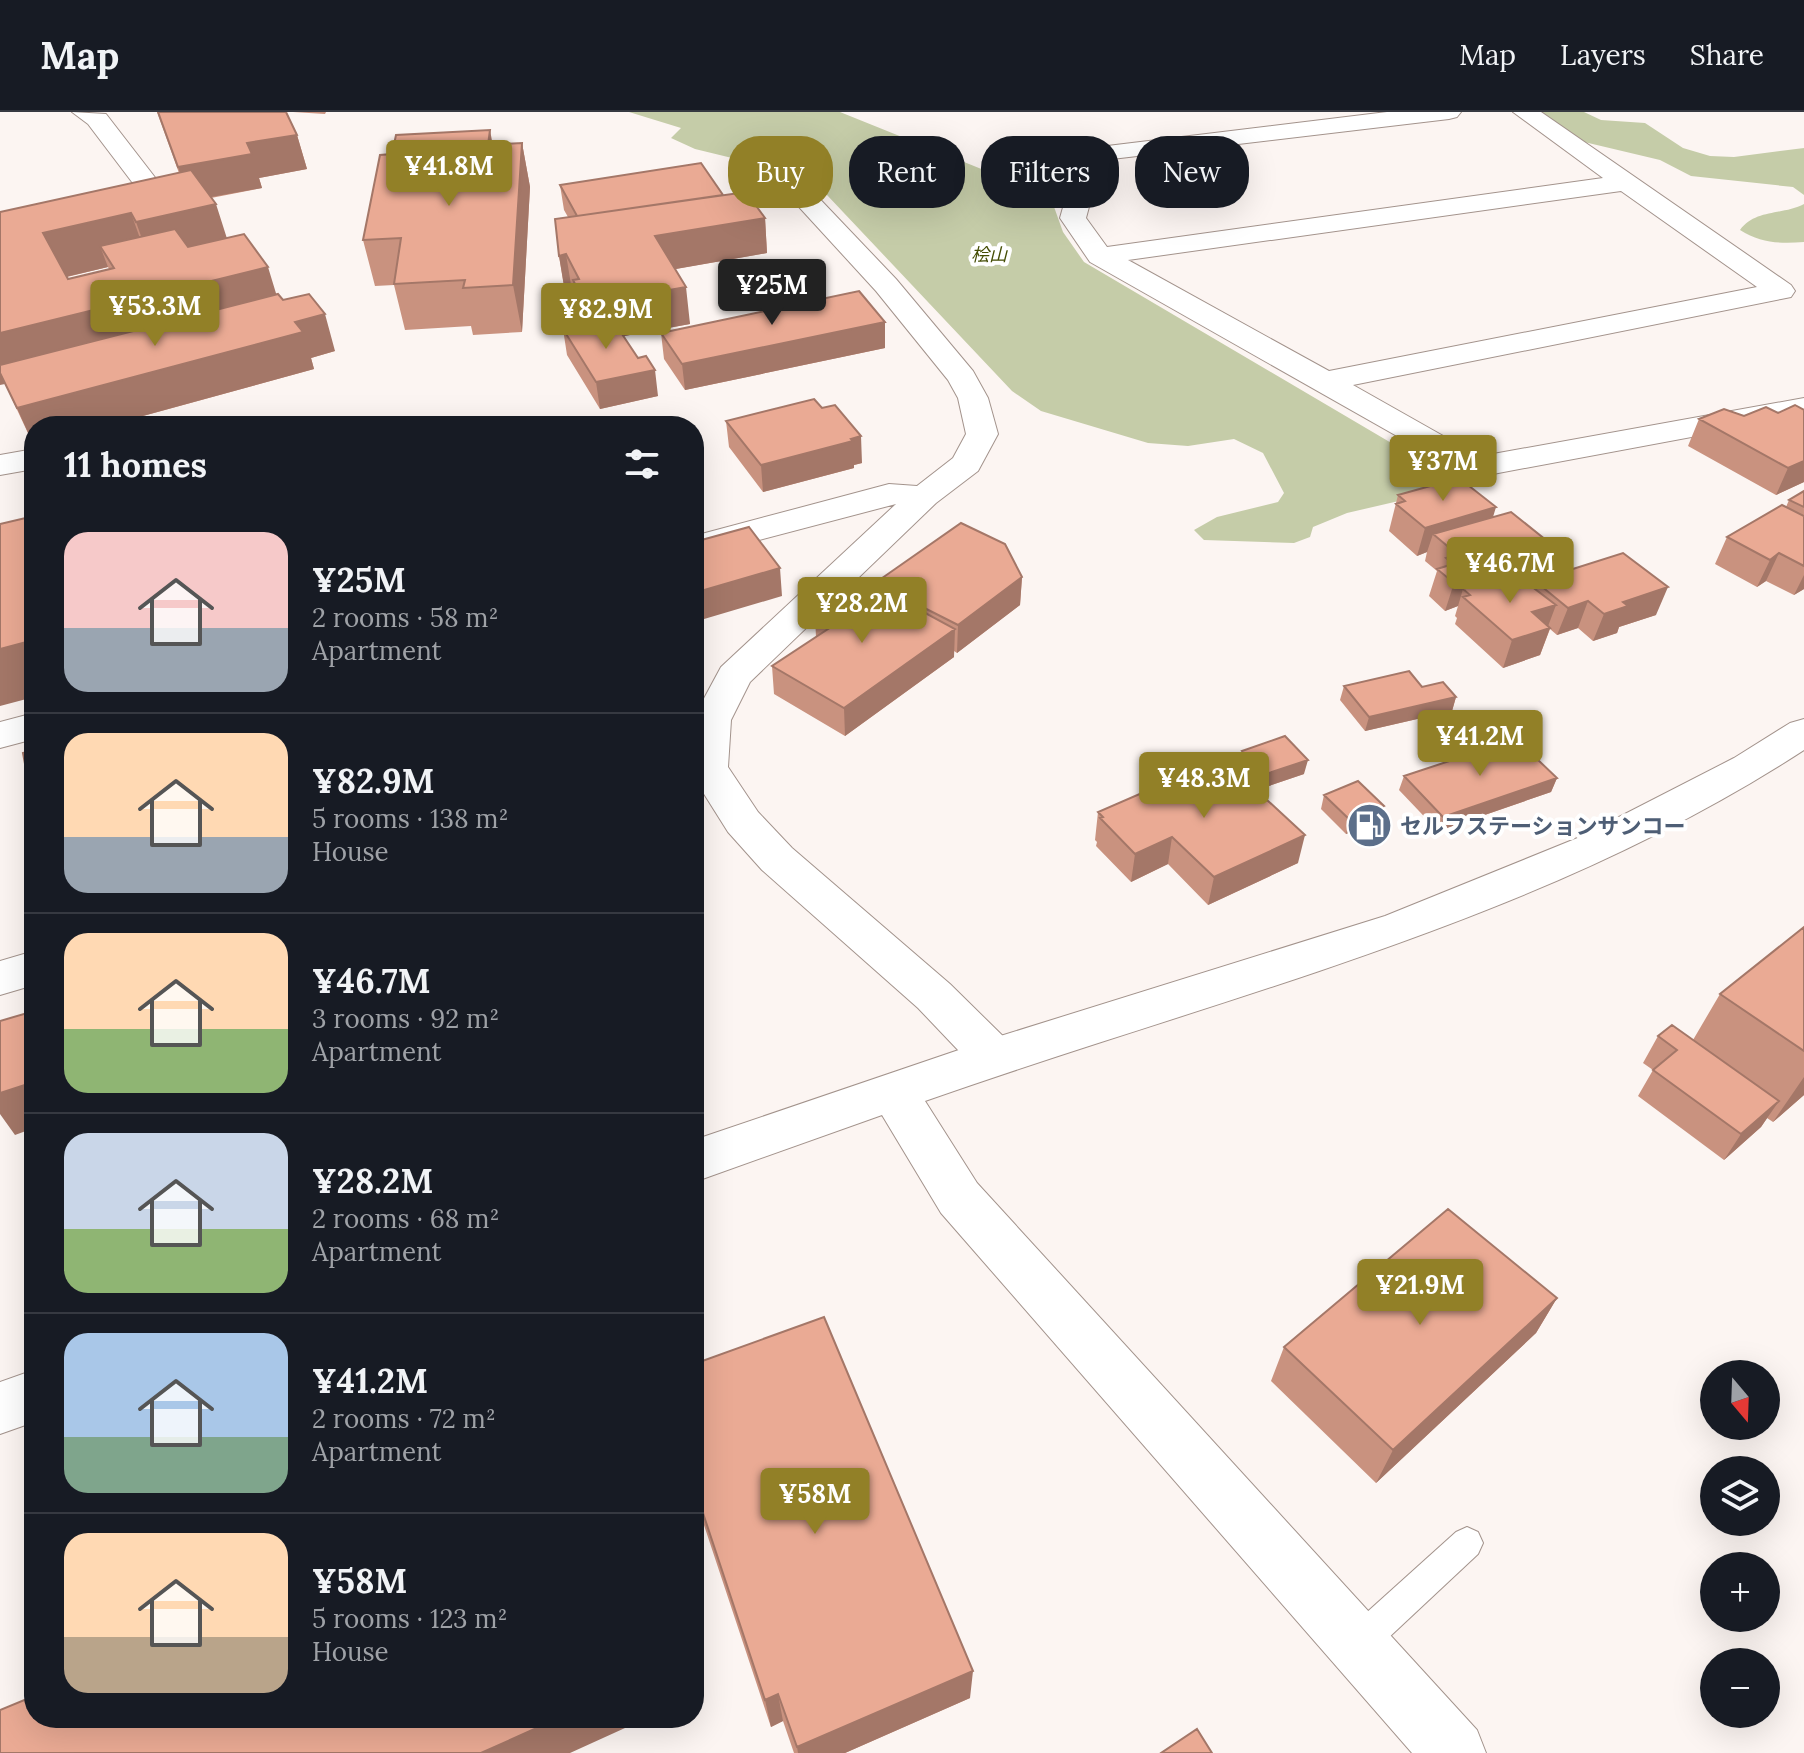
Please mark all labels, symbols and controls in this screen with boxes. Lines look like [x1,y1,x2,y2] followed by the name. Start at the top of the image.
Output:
[40,31,119,79] text: Map
[1459,37,1516,73] text: Map
[1560,37,1646,73] text: Layers
[1690,37,1764,73] text: Share
[728,136,833,208] chip: Buy
[849,136,965,208] chip: Rent
[981,136,1119,208] chip: Filters
[1135,136,1249,208] chip: New
[384,140,514,208] pin: ¥41.8M
[404,149,494,182] text: ¥41.8M
[971,243,1008,266] park label: 桧山
[725,259,819,327] pin: ¥25M
[736,268,808,301] text: ¥25M
[90,280,220,348] pin: ¥53.3M
[541,283,671,351] pin: ¥82.9M
[108,289,202,322] text: ¥53.3M
[559,292,653,325] text: ¥82.9M
[1396,435,1490,503] pin: ¥37M
[620,442,664,486] icon: filters
[64,443,207,486] text: 11 homes
[1408,444,1478,477] text: ¥37M
[1445,537,1575,605] pin: ¥46.7M
[1465,546,1555,579] text: ¥46.7M
[312,558,406,601] text: ¥25M
[128,564,224,660] icon: home
[797,577,927,645] pin: ¥28.2M
[816,586,908,619] text: ¥28.2M
[312,601,499,634] text: 2 rooms · 58 m²
[312,634,442,667] text: Apartment
[1415,710,1545,778] pin: ¥41.2M
[1436,719,1524,752] text: ¥41.2M
[1139,752,1269,820] pin: ¥48.3M
[312,759,435,802] text: ¥82.9M
[1157,761,1251,794] text: ¥48.3M
[128,765,224,861] icon: home
[312,802,509,835] text: 5 rooms · 138 m²
[1345,802,1393,850] fuel station icon: セルフステーションサンコー
[1400,812,1686,840] place label: セルフステーションサンコー
[312,835,389,868] text: House
[312,959,431,1002] text: ¥46.7M
[128,965,224,1061] icon: home
[312,1002,499,1035] text: 3 rooms · 92 m²
[312,1035,442,1068] text: Apartment
[312,1159,433,1202] text: ¥28.2M
[128,1165,224,1261] icon: home
[312,1202,500,1235] text: 2 rooms · 68 m²
[312,1235,442,1268] text: Apartment
[1355,1259,1485,1327] pin: ¥21.9M
[1375,1268,1465,1301] text: ¥21.9M
[312,1359,428,1402] text: ¥41.2M
[1700,1360,1780,1440] north arrow
[1700,1360,1780,1728] map controls
[128,1365,224,1461] icon: home
[312,1402,496,1435] text: 2 rooms · 72 m²
[312,1435,442,1468] text: Apartment
[1700,1456,1780,1536] button: layers
[768,1468,862,1536] pin: ¥58M
[779,1477,851,1510] text: ¥58M
[1700,1552,1780,1632] button: +
[312,1559,407,1602] text: ¥58M
[128,1565,224,1661] icon: home
[312,1602,508,1635] text: 5 rooms · 123 m²
[312,1635,389,1668] text: House
[1700,1648,1780,1728] button: −

